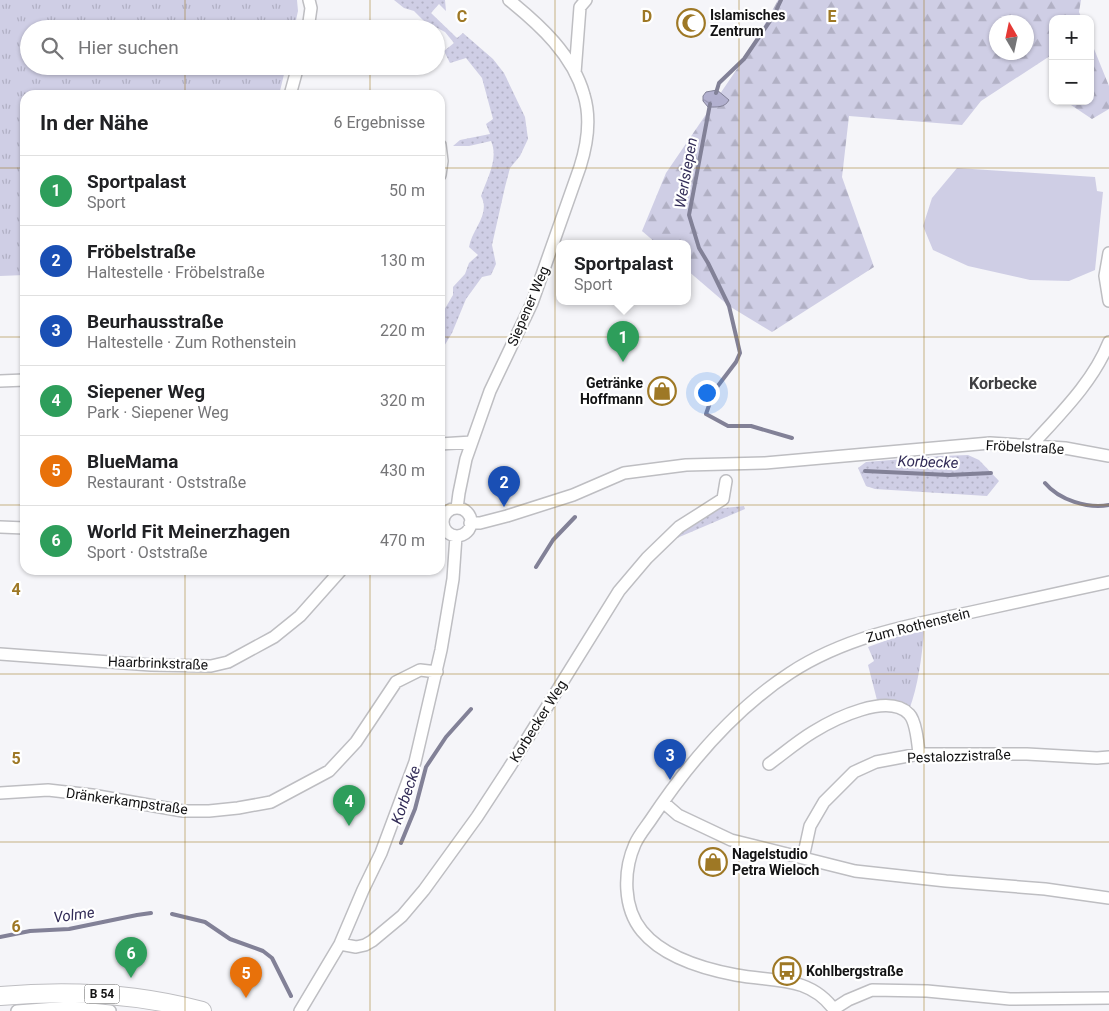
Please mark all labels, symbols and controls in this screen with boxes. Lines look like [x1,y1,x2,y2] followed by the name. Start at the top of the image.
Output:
[457,7,467,26] text: C
[642,7,652,26] text: D
[710,7,785,39] place label: Islamisches Zentrum
[828,7,837,26] text: E
[676,8,706,38] mosque icon: Islamisches Zentrum
[989,15,1034,60] north arrow
[1049,15,1094,105] map controls
[1049,15,1094,60] button: +
[20,20,445,75] search box
[38,34,66,62] icon: search
[78,36,179,59] text: Hier suchen
[1049,60,1094,105] button: −
[40,111,148,135] text: In der Nähe
[333,113,425,132] text: 6 Ergebnisse
[671,136,701,210] water label: Werlsiepen
[87,170,186,193] text: Sportpalast
[51,181,61,200] text: 1
[389,181,425,200] text: 50 m
[87,193,126,212] text: Sport
[87,240,196,263] text: Fröbelstraße
[556,240,691,305] popup
[51,251,61,270] text: 2
[380,251,425,270] text: 130 m
[574,252,673,275] text: Sportpalast
[87,263,265,282] text: Haltestelle · Fröbelstraße
[504,264,552,348] street label: Siepener Weg
[574,275,613,294] text: Sport
[87,310,223,333] text: Beurhausstraße
[51,321,61,340] text: 3
[380,321,425,340] text: 220 m
[607,321,639,362] pin: 1
[87,333,296,352] text: Haltestelle · Zum Rothenstein
[969,374,1037,393] district label: Korbecke
[580,375,643,407] place label: Getränke Hoffmann
[647,376,677,406] shop icon: Getränke Hoffmann
[87,380,205,403] text: Siepener Weg
[694,380,720,406] your location
[51,391,61,410] text: 4
[380,391,425,410] text: 320 m
[87,403,229,422] text: Park · Siepener Weg
[985,437,1065,457] street label: Fröbelstraße
[87,450,178,473] text: BlueMama
[897,452,959,472] water label: Korbecke
[51,461,61,480] text: 5
[380,461,425,480] text: 430 m
[488,466,520,507] pin: 2
[87,473,246,492] text: Restaurant · Oststraße
[87,520,290,543] text: World Fit Meinerzhagen
[51,531,61,550] text: 6
[380,531,425,550] text: 470 m
[87,543,208,562] text: Sport · Oststraße
[11,580,21,599] text: 4
[865,604,971,646] street label: Zum Rothenstein
[108,653,208,673] street label: Haarbrinkstraße
[506,677,570,765] street label: Korbecker Weg
[654,739,686,780] pin: 3
[907,746,1011,766] street label: Pestalozzistraße
[11,749,21,768] text: 5
[388,763,424,827] water label: Korbecke
[65,785,189,817] street label: Dränkerkampstraße
[333,785,365,826] pin: 4
[732,846,820,878] place label: Nagelstudio Petra Wieloch
[698,847,728,877] shop icon: Nagelstudio Petra Wieloch
[52,903,96,927] water label: Volme
[11,917,21,936] text: 6
[115,937,147,978] pin: 6
[772,956,802,986] bus stop icon: Kohlbergstraße
[230,957,262,998] pin: 5
[806,963,904,979] place label: Kohlbergstraße
[84,984,120,1004] road number: B 54

